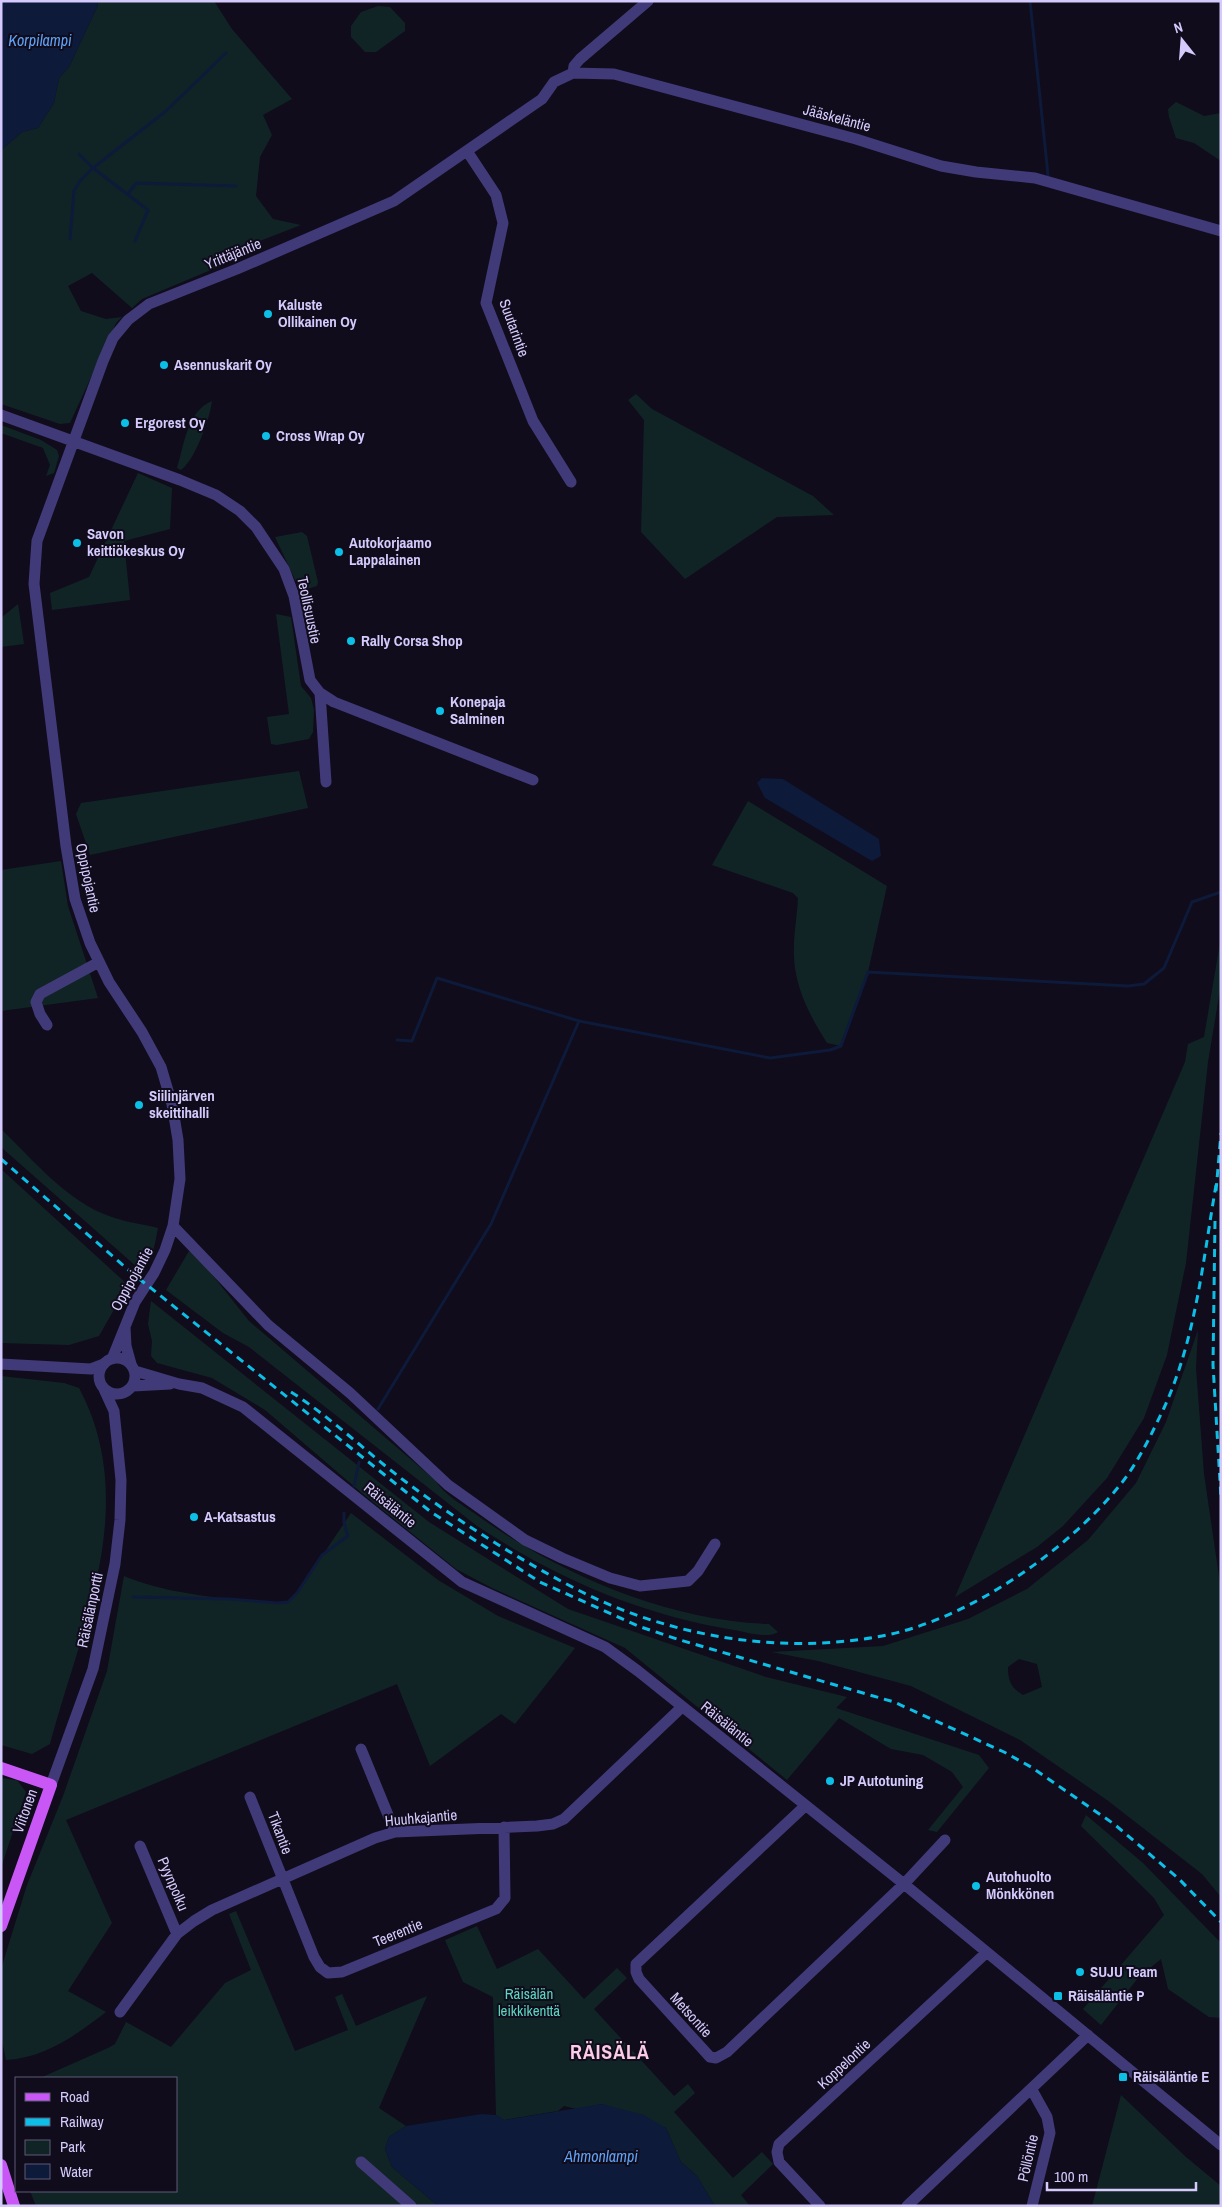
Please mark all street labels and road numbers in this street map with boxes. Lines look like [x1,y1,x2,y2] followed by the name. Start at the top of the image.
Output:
[801,98,873,137] street label: Jääskeläntie
[201,233,264,274] street label: Yrittäjäntie
[494,296,535,360] street label: Suutarintie
[292,574,327,646] street label: Teollisuustie
[71,841,106,915] street label: Oppipojantie
[105,1243,158,1315] street label: Oppipojantie
[360,1477,421,1532] street label: Räisäläntie
[71,1570,108,1650] street label: Räisälänportti
[697,1696,758,1751] street label: Räisäläntie
[7,1786,42,1836] street label: Viitonen
[384,1804,458,1831] street label: Huuhkajantie
[263,1808,298,1857] street label: Tikantie
[153,1854,194,1914] street label: Pyynpolku
[370,1913,426,1952] street label: Teerentie
[665,1988,717,2042] street label: Metsontie
[812,2033,875,2094] street label: Koppelontie
[1012,2132,1043,2184] street label: Pöllöntie

